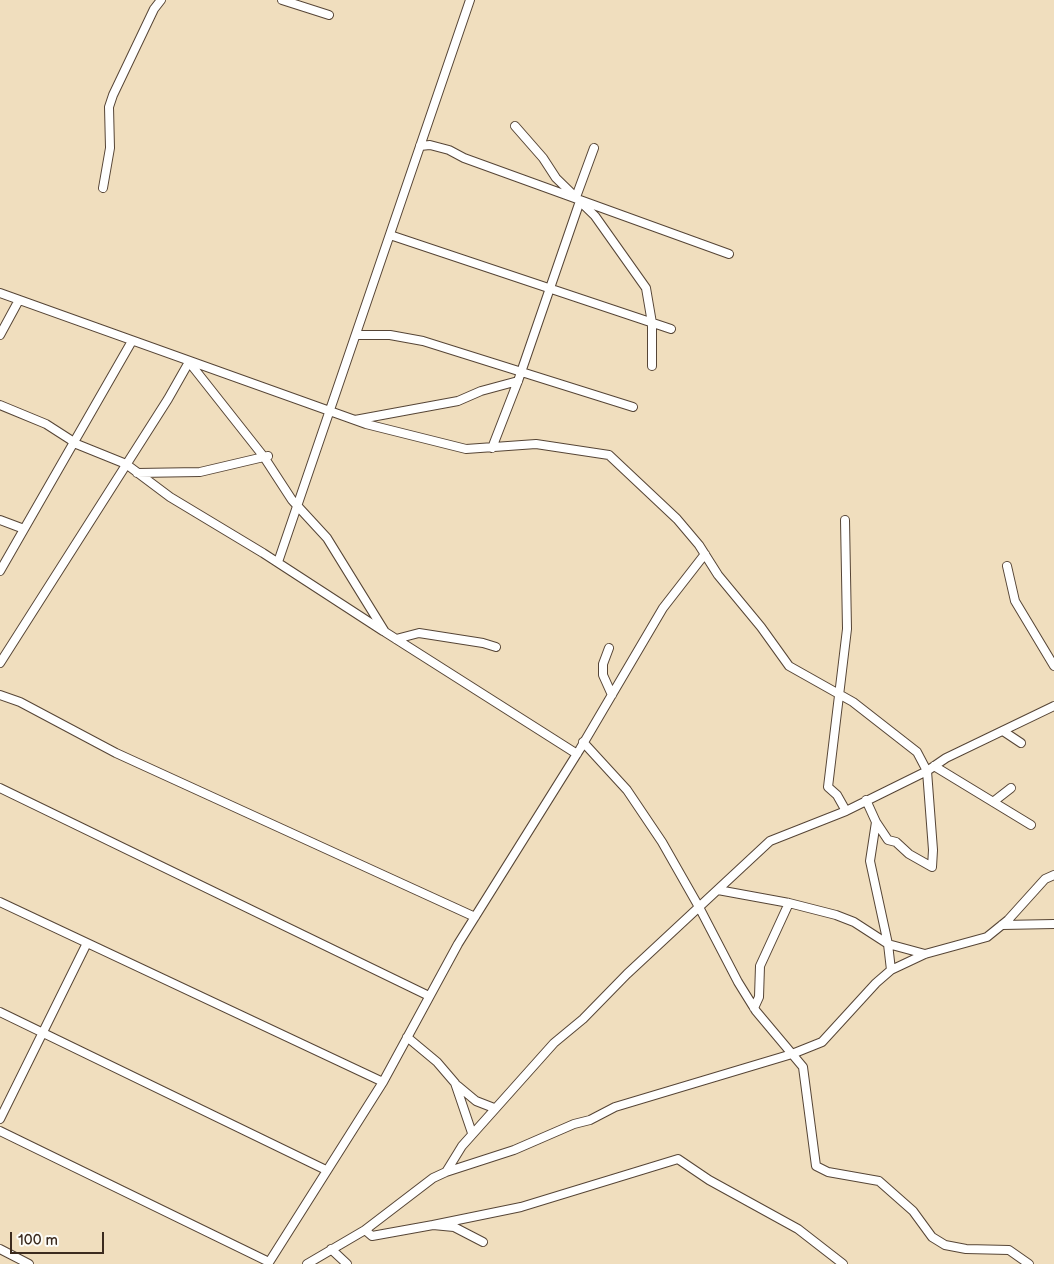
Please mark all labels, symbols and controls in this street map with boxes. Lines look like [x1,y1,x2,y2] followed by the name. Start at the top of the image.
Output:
[12,1222,106,1254] scale bar
[18,1231,58,1250] text: 100 m

